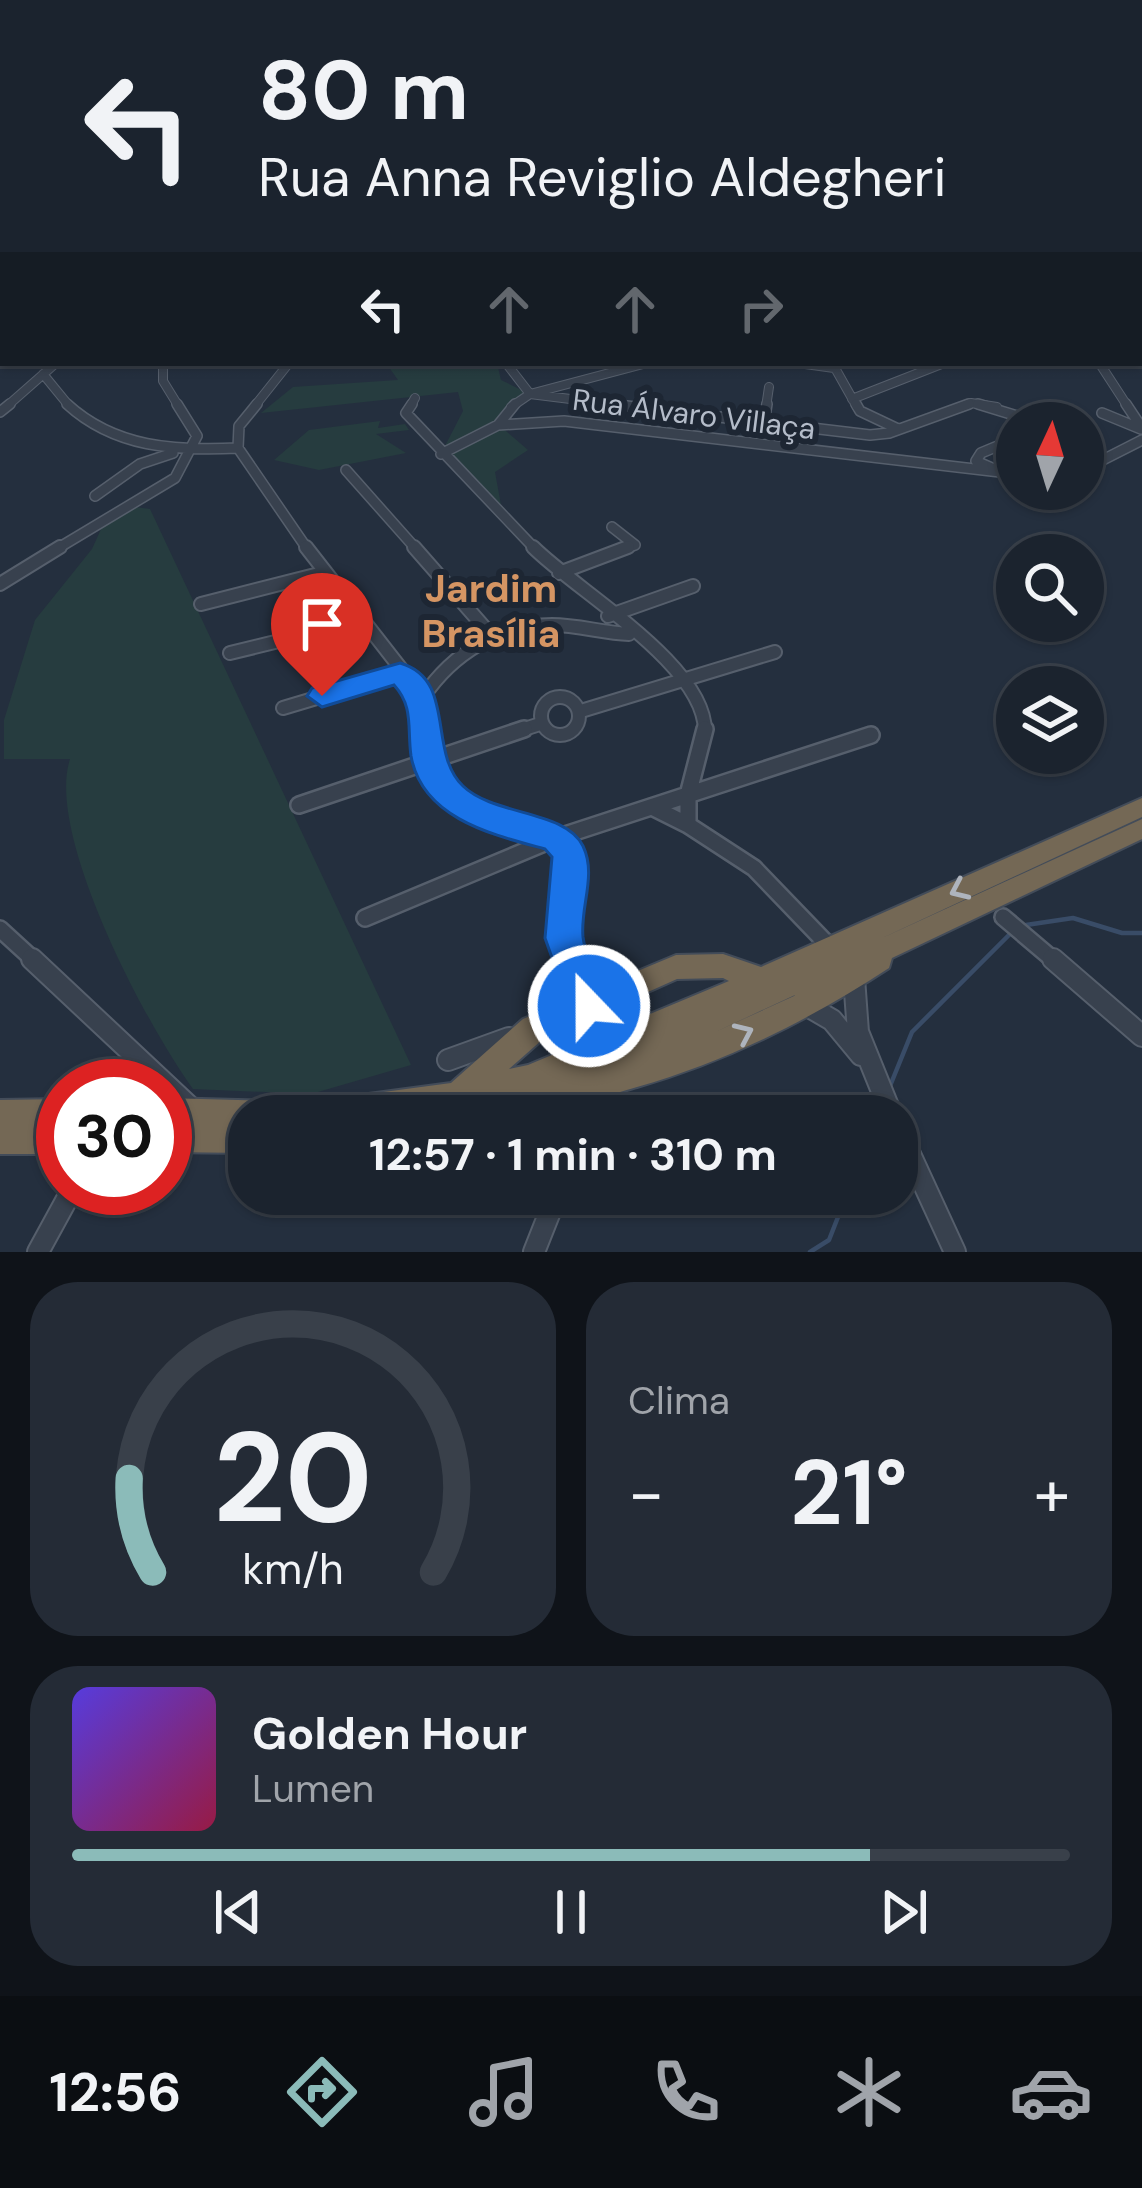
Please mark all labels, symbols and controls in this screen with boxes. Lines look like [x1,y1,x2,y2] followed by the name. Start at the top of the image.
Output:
[258,36,469,145] text: 80 m
[60,48,216,204] icon: left
[258,142,946,213] text: Rua Anna Reviglio Aldegheri
[350,276,416,342] icon: left
[476,276,542,342] icon: ahead
[602,276,668,342] icon: ahead
[728,276,794,342] icon: right
[571,380,817,448] street label: Rua Álvaro Villaça
[996,402,1104,510] north arrow
[996,402,1104,774] map controls
[996,534,1104,642] button: search
[422,563,560,659] district label: Jardim Brasília
[271,573,373,696] pin
[289,591,355,657] icon: arrive
[996,666,1104,774] button: layers
[949,875,971,899] one-way arrow
[526,943,652,1069] position arrow
[732,1023,754,1047] one-way arrow
[36,1059,192,1215] speed limit sign: 30
[369,1125,777,1184] text: 12:57 · 1 min · 310 m
[628,1375,730,1426] text: Clima
[213,1397,373,1560] text: 20
[790,1435,908,1552] text: 21°
[628,1451,664,1536] text: −
[1034,1451,1070,1536] text: +
[242,1541,344,1597] text: km/h
[252,1704,527,1763] text: Golden Hour
[252,1763,374,1814] text: Lumen
[205,1879,271,1945] icon: previous
[538,1879,604,1945] icon: pause
[871,1879,937,1945] icon: next
[280,2050,364,2134] icon: directions
[462,2050,546,2134] icon: music
[644,2050,728,2134] icon: phone
[827,2050,911,2134] icon: climate
[1009,2050,1093,2134] icon: car
[49,2057,181,2128] text: 12:56

